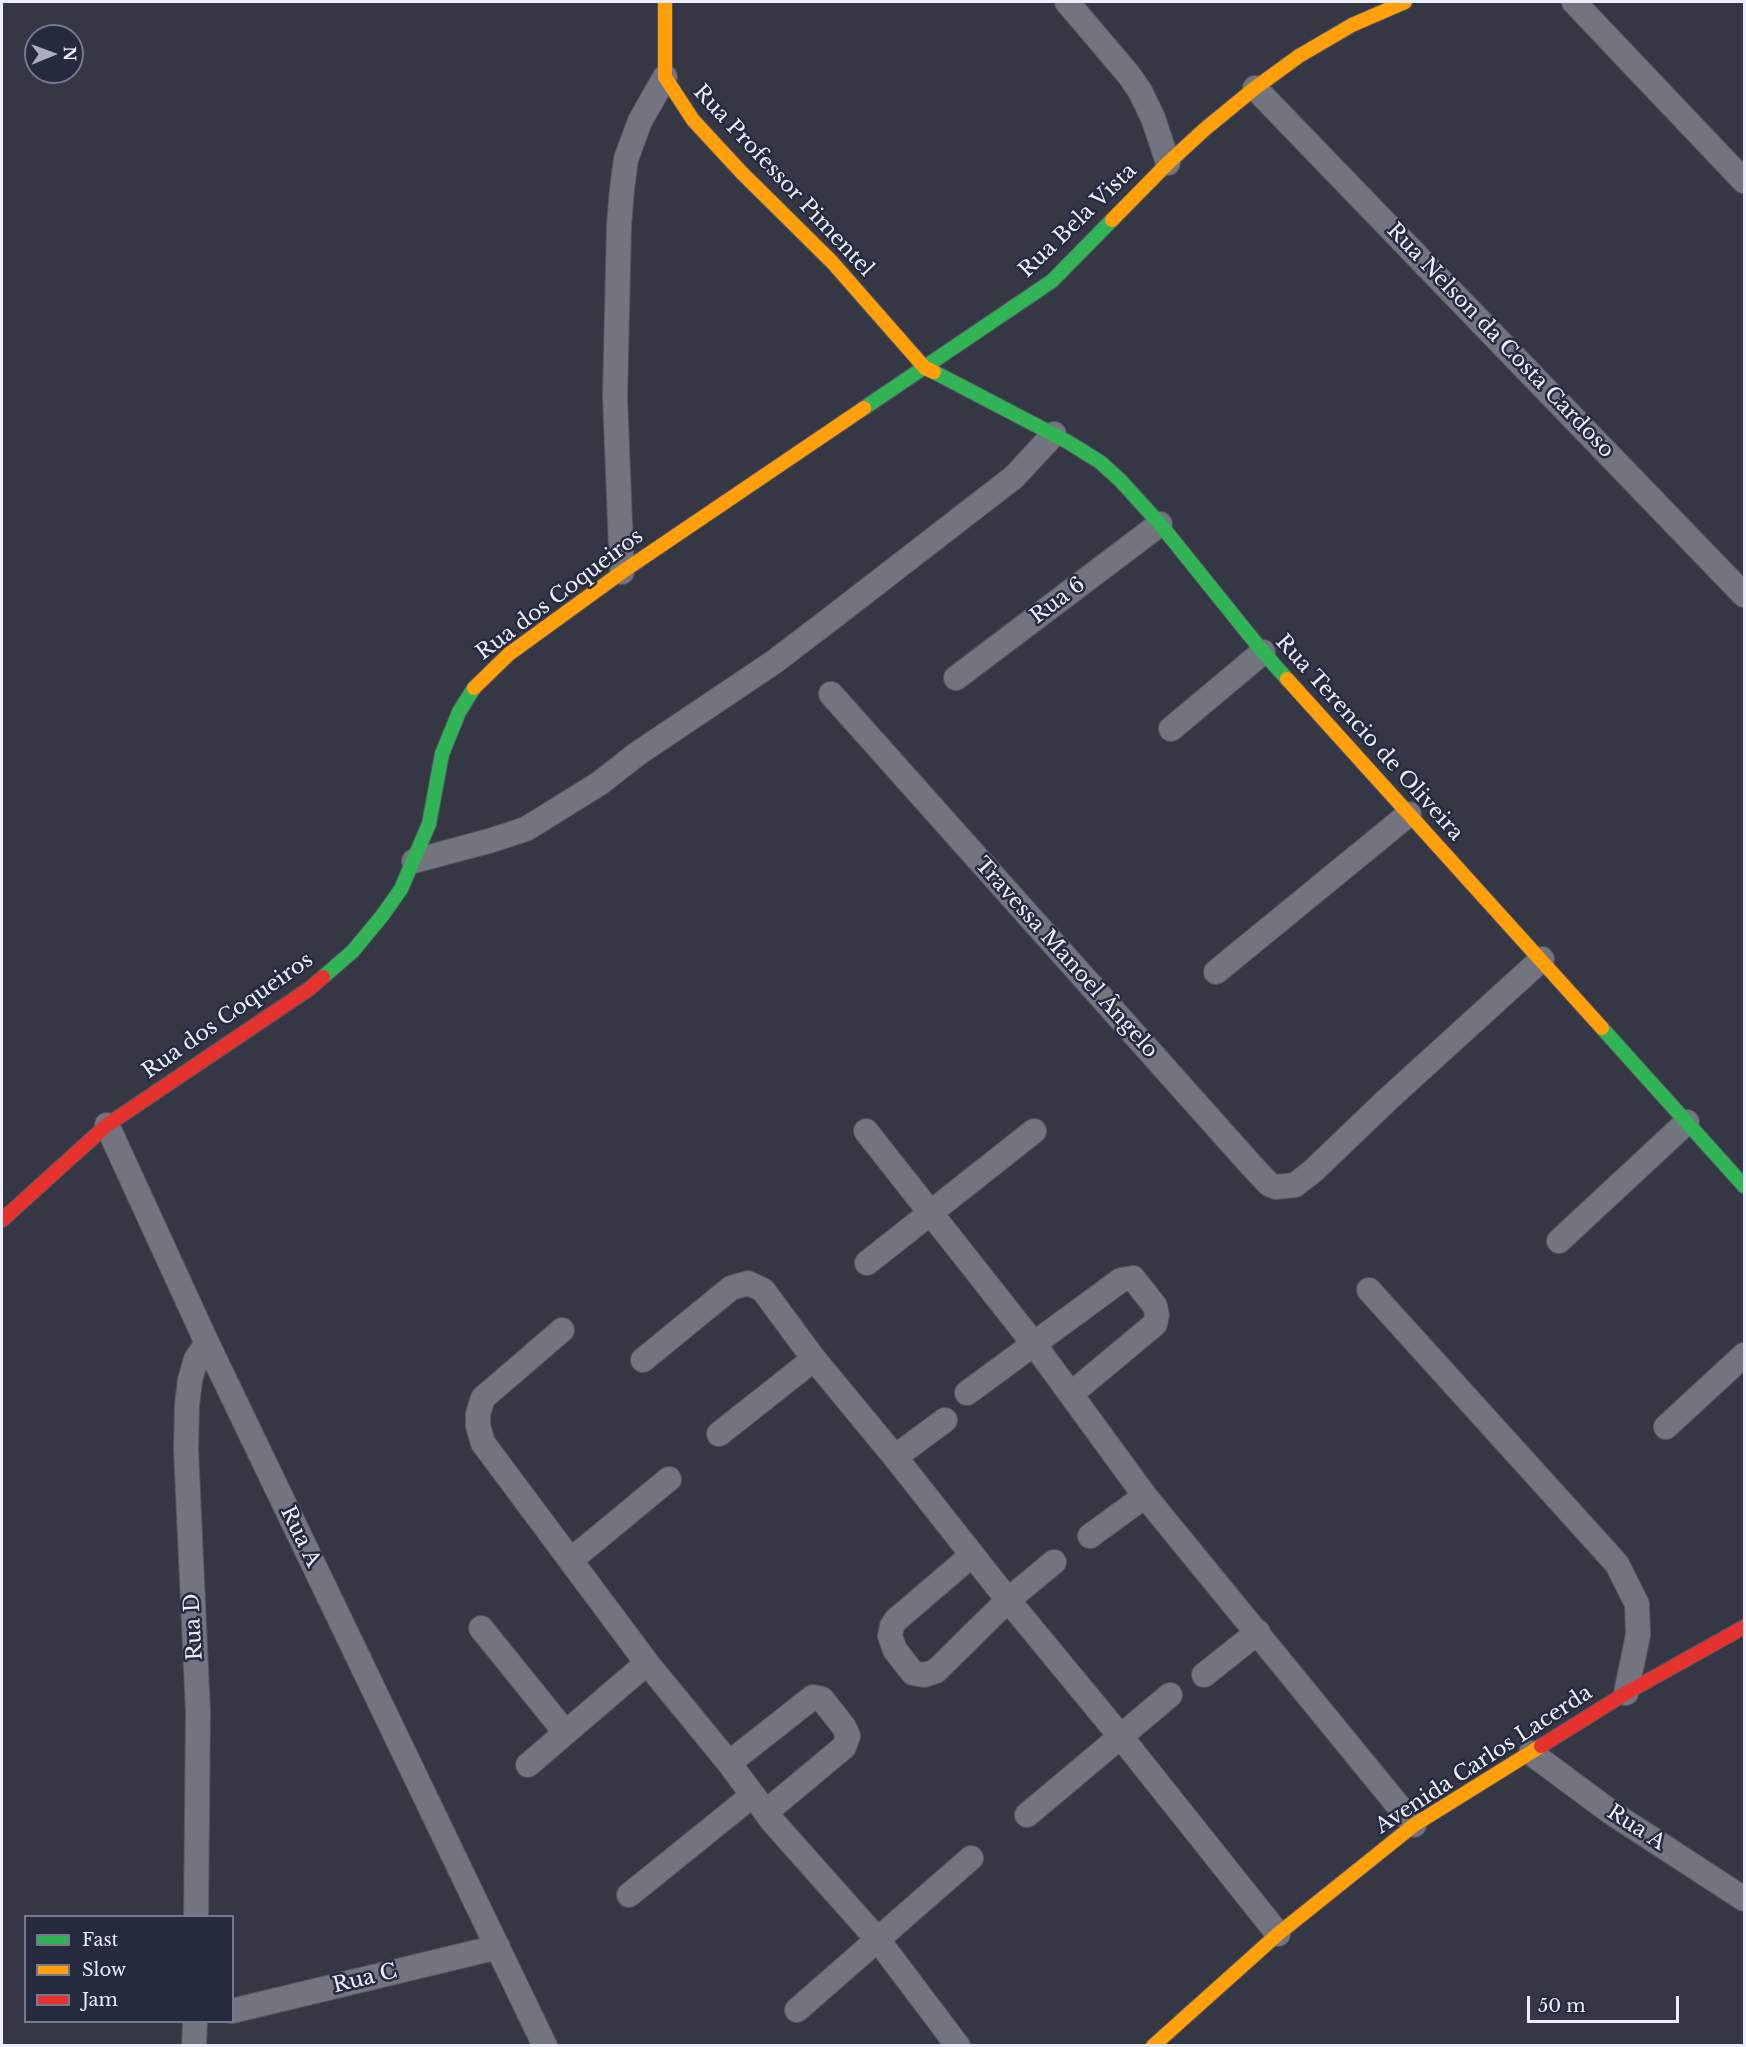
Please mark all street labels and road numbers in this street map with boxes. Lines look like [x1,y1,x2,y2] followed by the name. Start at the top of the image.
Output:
[688,80,878,282] street label: Rua Professor Pimentel
[1014,159,1142,283] street label: Rua Bela Vista
[1381,219,1619,463] street label: Rua Nelson da Costa Cardoso
[472,524,648,666] street label: Rua dos Coqueiros
[1026,572,1090,630] street label: Rua 6
[1270,630,1468,846] street label: Rua Terencio de Oliveira
[969,853,1163,1063] street label: Travessa Manoel Ângelo
[138,948,318,1084] street label: Rua dos Coqueiros
[275,1502,325,1572] street label: Rua A
[180,1593,208,1661] street label: Rua D
[1371,1680,1597,1840] street label: Avenida Carlos Lacerda
[1602,1800,1670,1856] street label: Rua A
[330,1959,400,1999] street label: Rua C

